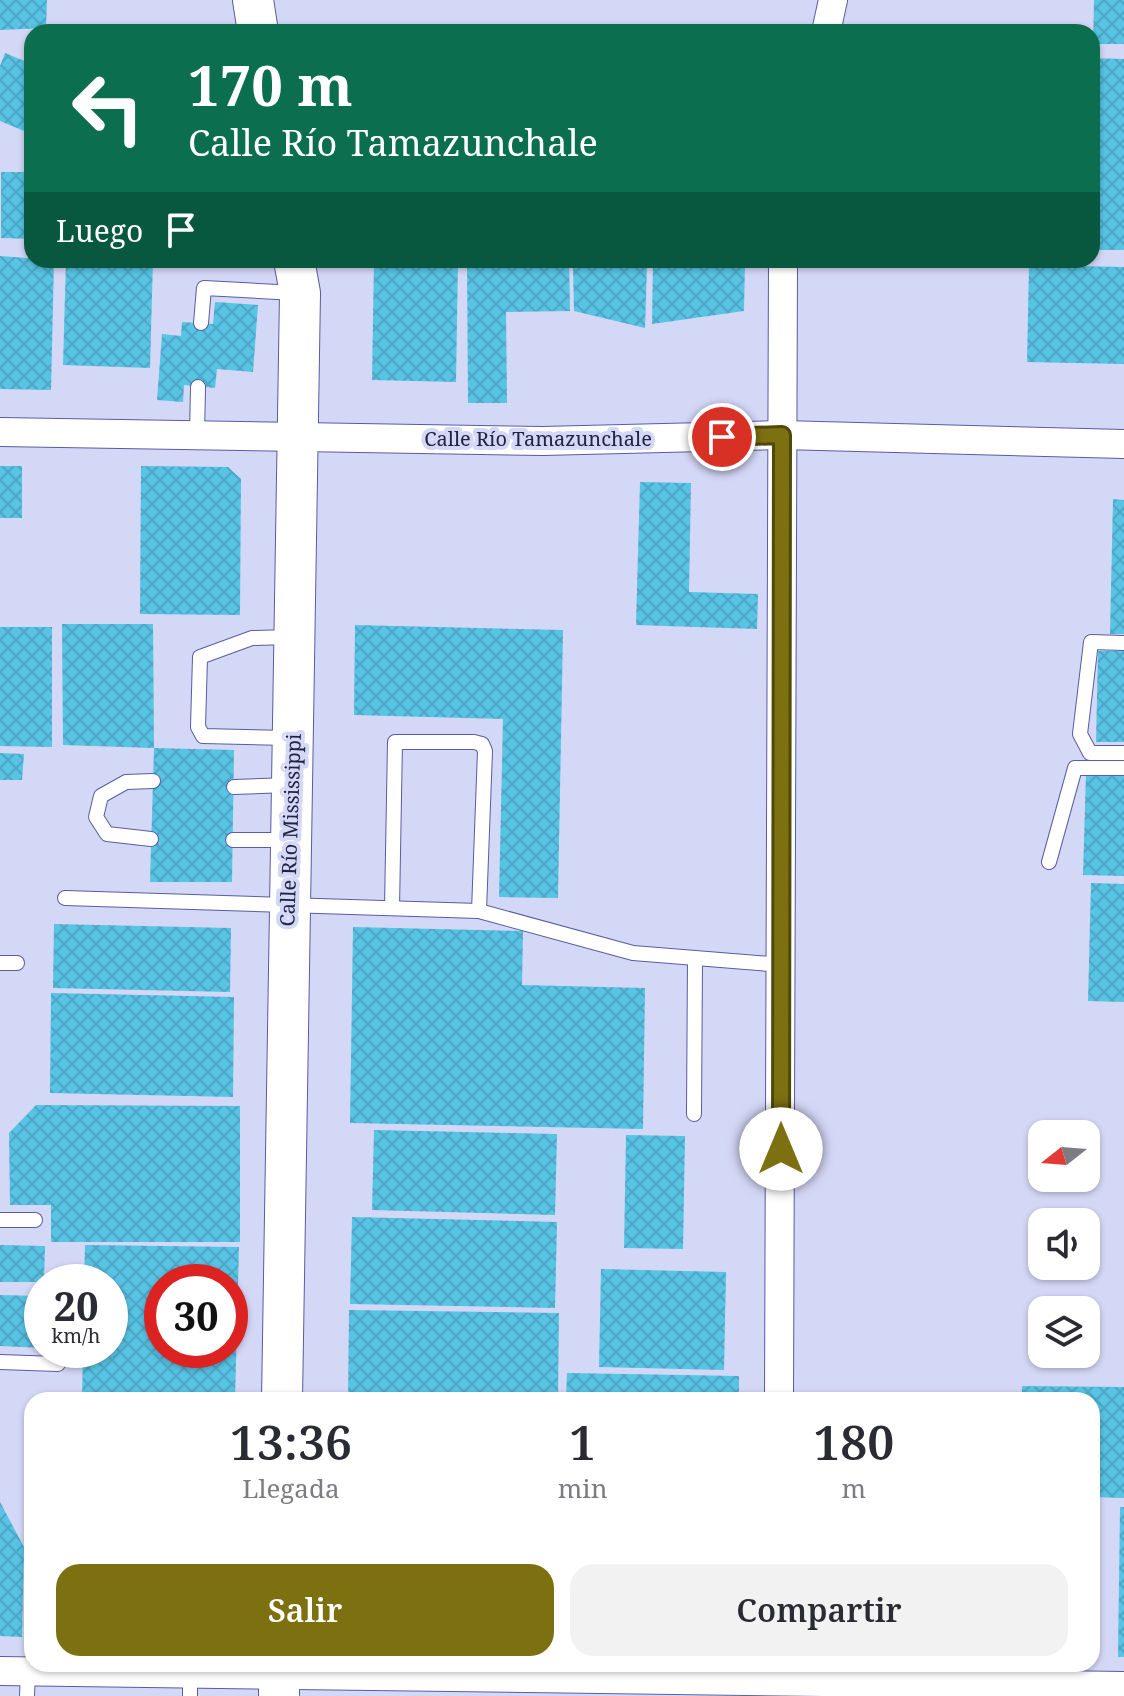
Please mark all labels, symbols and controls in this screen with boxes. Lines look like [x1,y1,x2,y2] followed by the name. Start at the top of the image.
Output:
[188,46,353,122] text: 170 m
[56,56,160,160] icon: left
[188,118,598,167] text: Calle Río Tamazunchale
[159,208,203,252] icon: arrive
[56,210,143,251] text: Luego
[688,403,756,471] pin
[700,415,744,459] icon: arrive
[424,425,652,452] street label: Calle Río Tamazunchale
[273,732,307,927] street label: Calle Río Mississippi
[739,1107,823,1191] position arrow
[1028,1120,1100,1192] north arrow
[1028,1120,1100,1368] map controls
[1028,1208,1100,1280] button: sound
[144,1264,248,1368] speed limit sign: 30
[53,1278,99,1333] text: 20
[1028,1296,1100,1368] button: layers
[51,1322,101,1349] text: km/h
[230,1409,352,1474] text: 13:36
[569,1409,596,1474] text: 1
[813,1409,894,1474] text: 180
[242,1470,340,1506] text: Llegada
[558,1470,607,1506] text: min
[841,1470,866,1506] text: m
[56,1564,554,1656] button: Salir
[570,1564,1068,1656] button: Compartir

